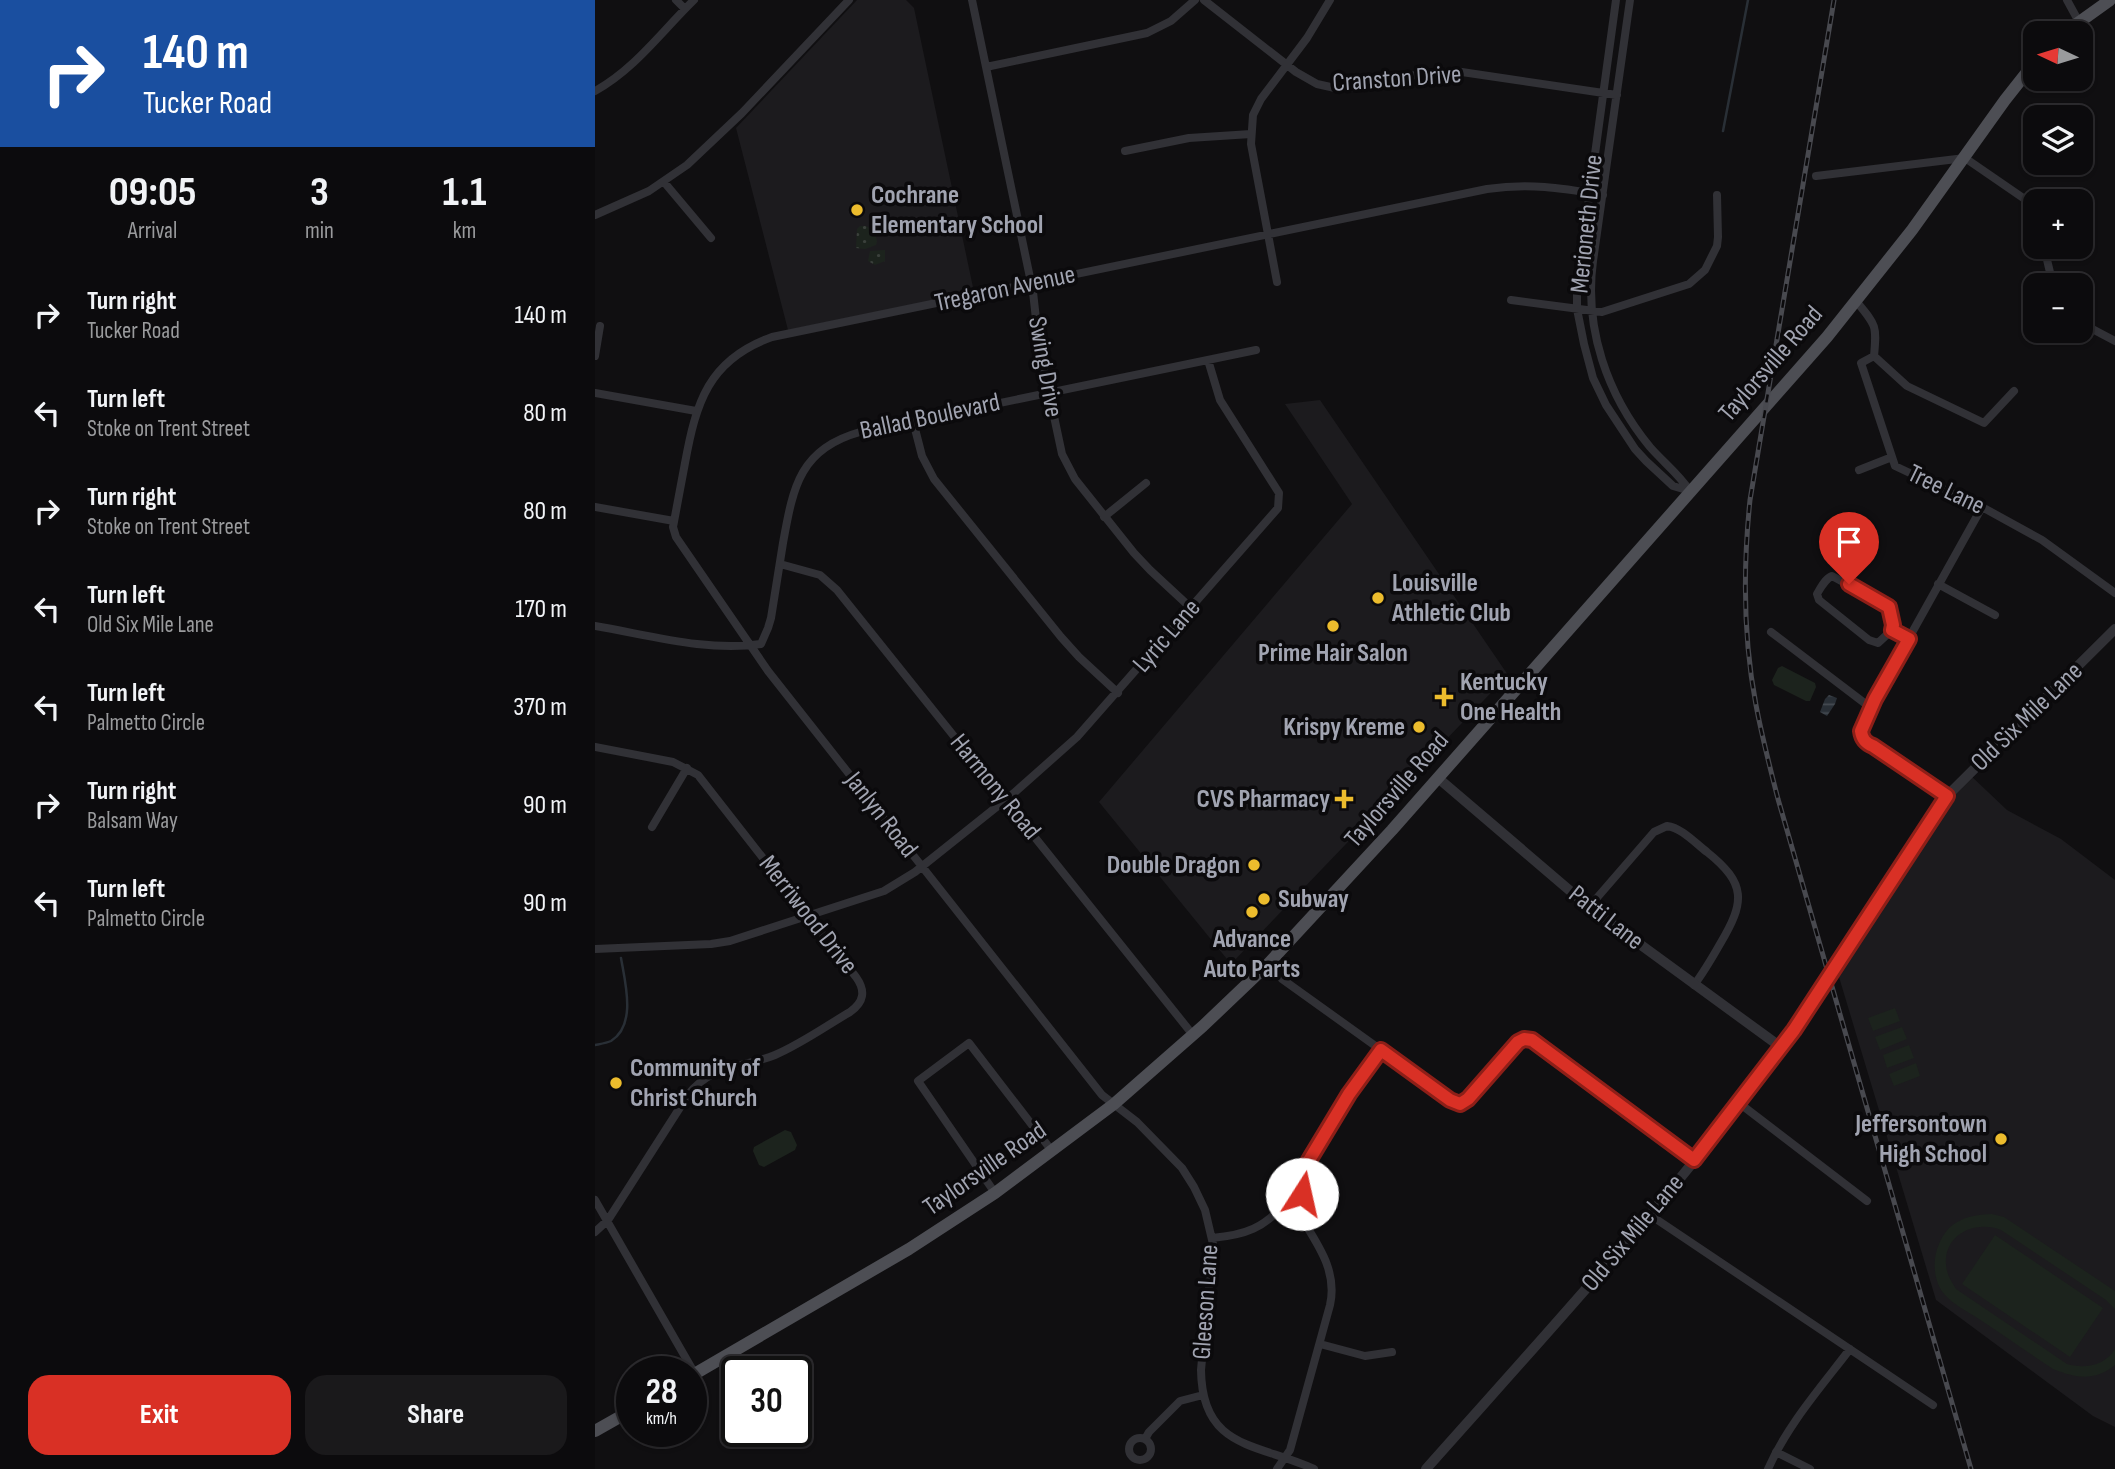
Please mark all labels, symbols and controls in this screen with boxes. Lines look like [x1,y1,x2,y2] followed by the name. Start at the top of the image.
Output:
[2023,21,2093,91] north arrow
[2023,21,2093,343] map controls
[143,24,249,83] text: 140 m
[28,28,119,119] icon: right
[1331,59,1463,99] street label: Cranston Drive
[143,84,272,123] text: Tucker Road
[2023,105,2093,175] button: layers
[1564,153,1610,295] street label: Merioneth Drive
[109,167,196,218] text: 09:05
[310,167,329,218] text: 3
[443,167,486,218] text: 1.1
[871,180,1043,241] place label: Cochrane Elementary School
[2023,189,2093,259] button: +
[849,202,865,218] marker: Cochrane Elementary School
[128,217,177,245] text: Arrival
[305,217,334,245] text: min
[453,217,476,245] text: km
[932,259,1078,319] street label: Tregaron Avenue
[2023,273,2093,343] button: −
[87,286,176,317] text: Turn right
[28,296,66,334] icon: right
[515,300,567,331] text: 140 m
[1712,300,1830,428] street label: Taylorsville Road
[1021,314,1069,420] street label: Swing Drive
[87,317,180,345] text: Tucker Road
[87,384,165,415] text: Turn left
[857,387,1003,447] street label: Ballad Boulevard
[28,394,66,432] icon: left
[523,398,567,429] text: 80 m
[87,415,250,443] text: Stoke on Trent Street
[1902,458,1990,522] street label: Tree Lane
[87,482,176,513] text: Turn right
[28,492,66,530] icon: right
[523,496,567,527] text: 80 m
[1819,512,1879,584] pin
[87,513,250,541] text: Stoke on Trent Street
[1830,523,1868,561] icon: arrive
[1391,568,1511,629] place label: Louisville Athletic Club
[87,580,165,611] text: Turn left
[28,590,66,628] icon: left
[1370,590,1386,606] marker: Louisville Athletic Club
[1127,593,1207,679] street label: Lyric Lane
[515,594,567,625] text: 170 m
[87,611,214,639] text: Old Six Mile Lane
[1325,618,1341,634] marker: Prime Hair Salon
[1258,638,1408,669] place label: Prime Hair Salon
[1965,656,2089,778] street label: Old Six Mile Lane
[1460,667,1561,728] place label: Kentucky One Health
[87,678,165,709] text: Turn left
[1434,687,1454,707] marker: Kentucky One Health
[28,688,66,726] icon: left
[513,692,567,723] text: 370 m
[87,709,205,737] text: Palmetto Circle
[1283,712,1405,743] place label: Krispy Kreme
[1411,719,1427,735] marker: Krispy Kreme
[1338,726,1456,854] street label: Taylorsville Road
[943,728,1047,846] street label: Harmony Road
[837,765,924,864] street label: Janlyn Road
[87,776,176,807] text: Turn right
[1197,784,1330,815] place label: CVS Pharmacy
[28,786,66,824] icon: right
[523,790,567,821] text: 90 m
[1336,791,1352,807] marker: CVS Pharmacy
[87,807,178,835] text: Balsam Way
[752,849,864,981] street label: Merriwood Drive
[1107,850,1240,881] place label: Double Dragon
[1246,857,1262,873] marker: Double Dragon
[87,874,165,905] text: Turn left
[1562,879,1650,957] street label: Patti Lane
[28,884,66,922] icon: left
[1278,884,1349,915] place label: Subway
[523,888,567,919] text: 90 m
[1256,891,1272,907] marker: Subway
[1244,904,1260,920] marker: Advance Auto Parts
[87,905,205,933] text: Palmetto Circle
[1203,924,1300,985] place label: Advance Auto Parts
[630,1053,761,1114] place label: Community of Christ Church
[608,1075,624,1091] marker: Community of Christ Church
[1854,1109,1987,1170] place label: Jeffersontown High School
[917,1115,1053,1223] street label: Taylorsville Road
[1993,1131,2009,1147] marker: Jeffersontown High School
[1265,1157,1339,1231] position arrow
[1575,1168,1691,1298] street label: Old Six Mile Lane
[1187,1243,1225,1361] street label: Gleeson Lane
[721,1356,812,1447] speed limit sign: 30
[646,1371,677,1414] text: 28
[28,1375,291,1455] button: Exit
[305,1375,567,1455] button: Share
[646,1408,677,1429] text: km/h

